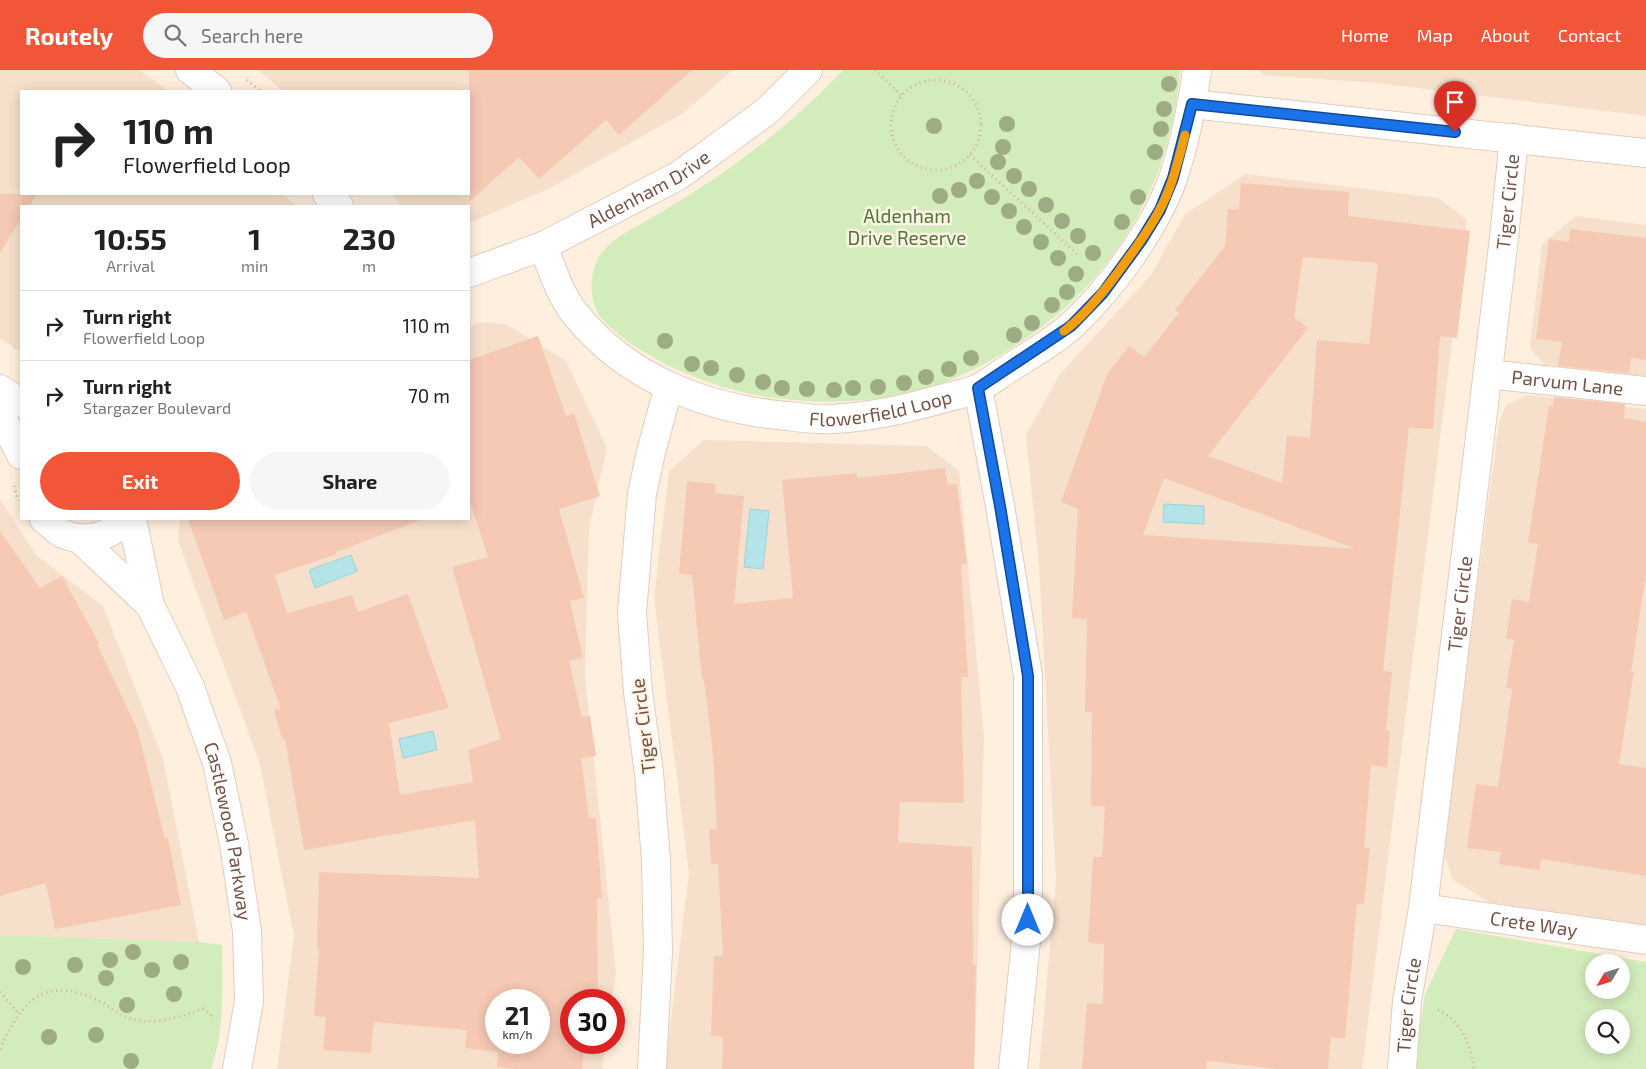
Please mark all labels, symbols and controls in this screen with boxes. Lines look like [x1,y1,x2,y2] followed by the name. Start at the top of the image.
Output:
[143,13,493,58] search box
[25,21,113,50] text: Routely
[161,21,189,49] icon: search
[201,24,303,47] text: Search here
[1341,24,1389,46] text: Home
[1417,24,1453,46] text: Map
[1481,24,1530,46] text: About
[1558,24,1621,46] text: Contact
[1434,81,1476,132] pin
[1441,88,1469,116] icon: arrive
[123,109,214,151] text: 110 m
[40,110,105,175] icon: right
[583,145,714,232] street label: Aldenham Drive
[123,151,291,177] text: Flowerfield Loop
[1491,153,1523,251] street label: Tiger Circle
[848,204,966,249] park label: Aldenham Drive Reserve
[94,220,167,256] text: 10:55
[248,220,261,256] text: 1
[342,220,396,256] text: 230
[106,256,155,275] text: Arrival
[241,256,268,275] text: min
[362,256,376,275] text: m
[83,305,171,328] text: Turn right
[40,312,68,340] icon: right
[403,314,450,337] text: 110 m
[83,328,205,347] text: Flowerfield Loop
[1510,365,1625,400] street label: Parvum Lane
[83,375,171,398] text: Turn right
[40,382,68,410] icon: right
[408,384,450,407] text: 70 m
[809,385,954,430] street label: Flowerfield Loop
[83,398,231,417] text: Stargazer Boulevard
[40,452,240,510] button: Exit
[250,452,450,510] button: Share
[1442,555,1476,653] street label: Tiger Circle
[625,677,660,775] street label: Tiger Circle
[199,739,257,922] street label: Castlewood Parkway
[1001,893,1053,945] position arrow
[1489,906,1579,941] street label: Crete Way
[1585,954,1630,999] north arrow
[1585,954,1630,1054] map controls
[1391,956,1425,1054] street label: Tiger Circle
[560,989,625,1054] speed limit sign: 30
[505,1000,530,1030] text: 21
[1585,1009,1630,1054] button: search
[503,1027,532,1041] text: km/h

